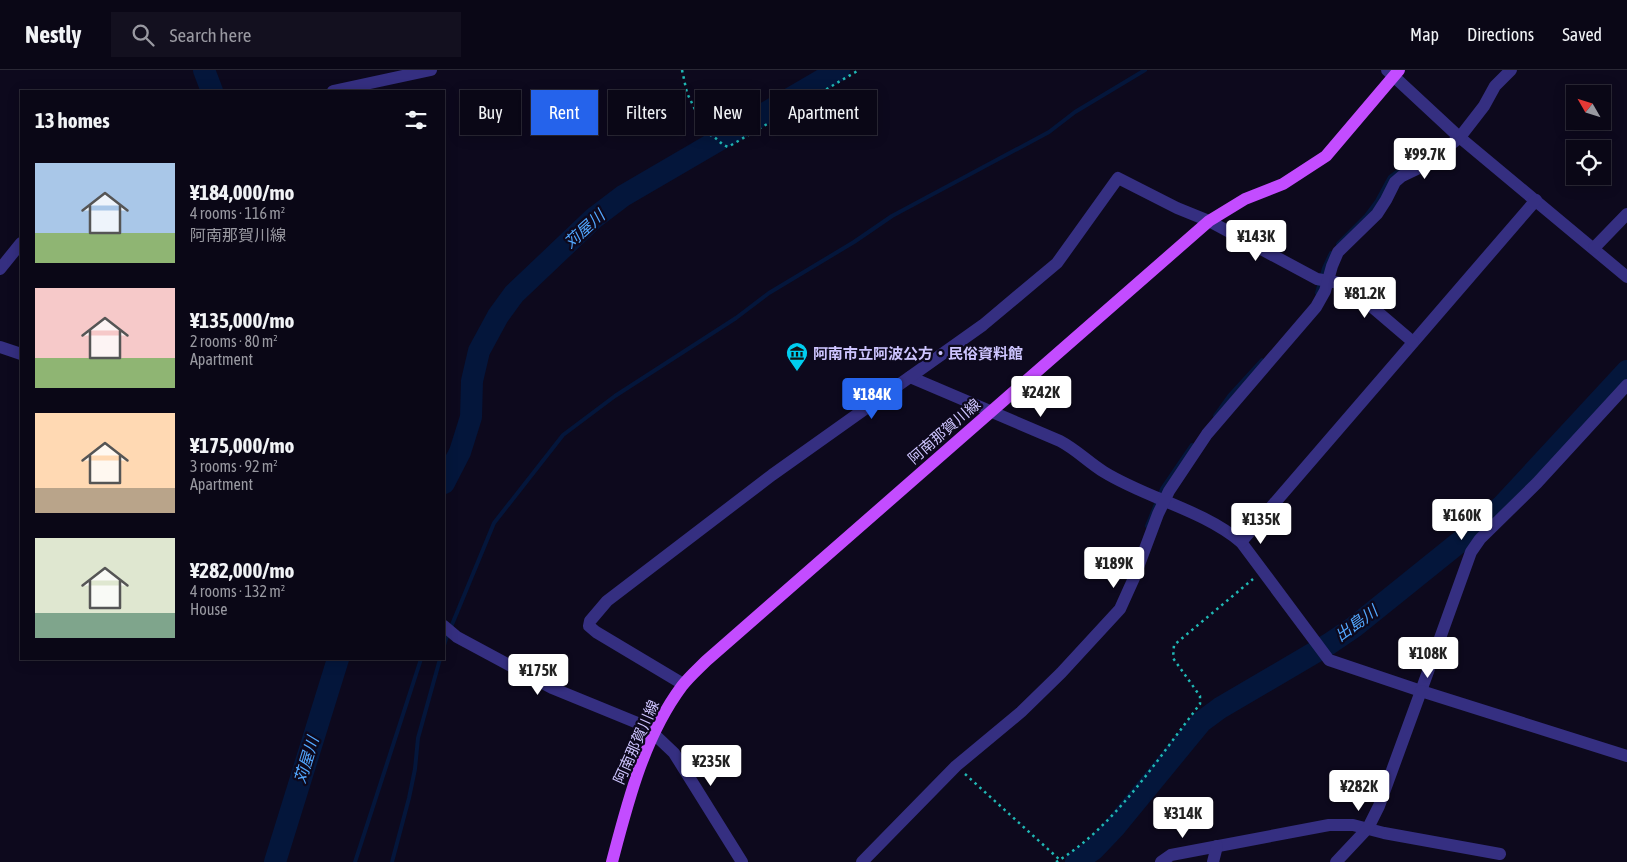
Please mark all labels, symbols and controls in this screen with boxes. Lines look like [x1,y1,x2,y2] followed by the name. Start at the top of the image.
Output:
[111,12,461,57] search box
[25,21,81,48] text: Nestly
[129,21,157,49] icon: search
[169,24,251,46] text: Search here
[1410,24,1439,45] text: Map
[1467,24,1534,45] text: Directions
[1562,24,1602,45] text: Saved
[1566,85,1611,130] north arrow
[1566,85,1611,185] map controls
[460,90,521,135] chip: Buy
[531,90,598,135] chip: Rent
[608,90,685,135] chip: Filters
[695,90,760,135] chip: New
[770,90,877,135] chip: Apartment
[402,106,430,134] icon: filters
[35,108,110,132] text: 13 homes
[1384,138,1466,180] pin: ¥99.7K
[1566,140,1611,185] button: locate
[1405,145,1445,163] text: ¥99.7K
[190,180,294,204] text: ¥184,000/mo
[75,183,135,243] icon: home
[190,204,285,222] text: 4 rooms · 116 m²
[560,205,609,252] water label: 苅屋川
[1221,220,1291,262] pin: ¥143K
[190,226,286,244] text: 阿南那賀川線
[1237,227,1275,245] text: ¥143K
[1324,276,1406,319] pin: ¥81.2K
[1345,284,1385,302] text: ¥81.2K
[75,308,135,368] icon: home
[190,308,294,332] text: ¥135,000/mo
[190,332,278,350] text: 2 rooms · 80 m²
[785,341,809,372] museum icon: 阿南市立阿波公方・民俗資料館
[813,345,1023,362] place label: 阿南市立阿波公方・民俗資料館
[190,350,253,368] text: Apartment
[1006,376,1076,418] pin: ¥242K
[837,378,907,420] pin: ¥184K
[1022,383,1060,401] text: ¥242K
[853,385,891,403] text: ¥184K
[904,395,984,467] street label: 阿南那賀川線
[75,433,135,493] icon: home
[190,433,294,457] text: ¥175,000/mo
[190,457,278,475] text: 3 rooms · 92 m²
[190,475,253,493] text: Apartment
[1427,498,1497,541] pin: ¥160K
[1226,502,1296,545] pin: ¥135K
[1443,506,1481,524] text: ¥160K
[1242,510,1280,528] text: ¥135K
[1079,546,1149,589] pin: ¥189K
[1095,554,1133,572] text: ¥189K
[75,558,135,618] icon: home
[190,558,294,582] text: ¥282,000/mo
[190,582,285,600] text: 4 rooms · 132 m²
[190,600,227,618] text: House
[1331,600,1382,644] water label: 出島川
[1393,636,1463,679] pin: ¥108K
[1409,644,1447,662] text: ¥108K
[503,654,573,696] pin: ¥175K
[519,661,557,679] text: ¥175K
[610,697,662,787] street label: 阿南那賀川線
[290,733,322,786] water label: 苅屋川
[676,744,746,787] pin: ¥235K
[692,752,730,770] text: ¥235K
[1324,770,1394,812] pin: ¥282K
[1340,777,1378,795] text: ¥282K
[1148,796,1218,839] pin: ¥314K
[1164,804,1202,822] text: ¥314K

